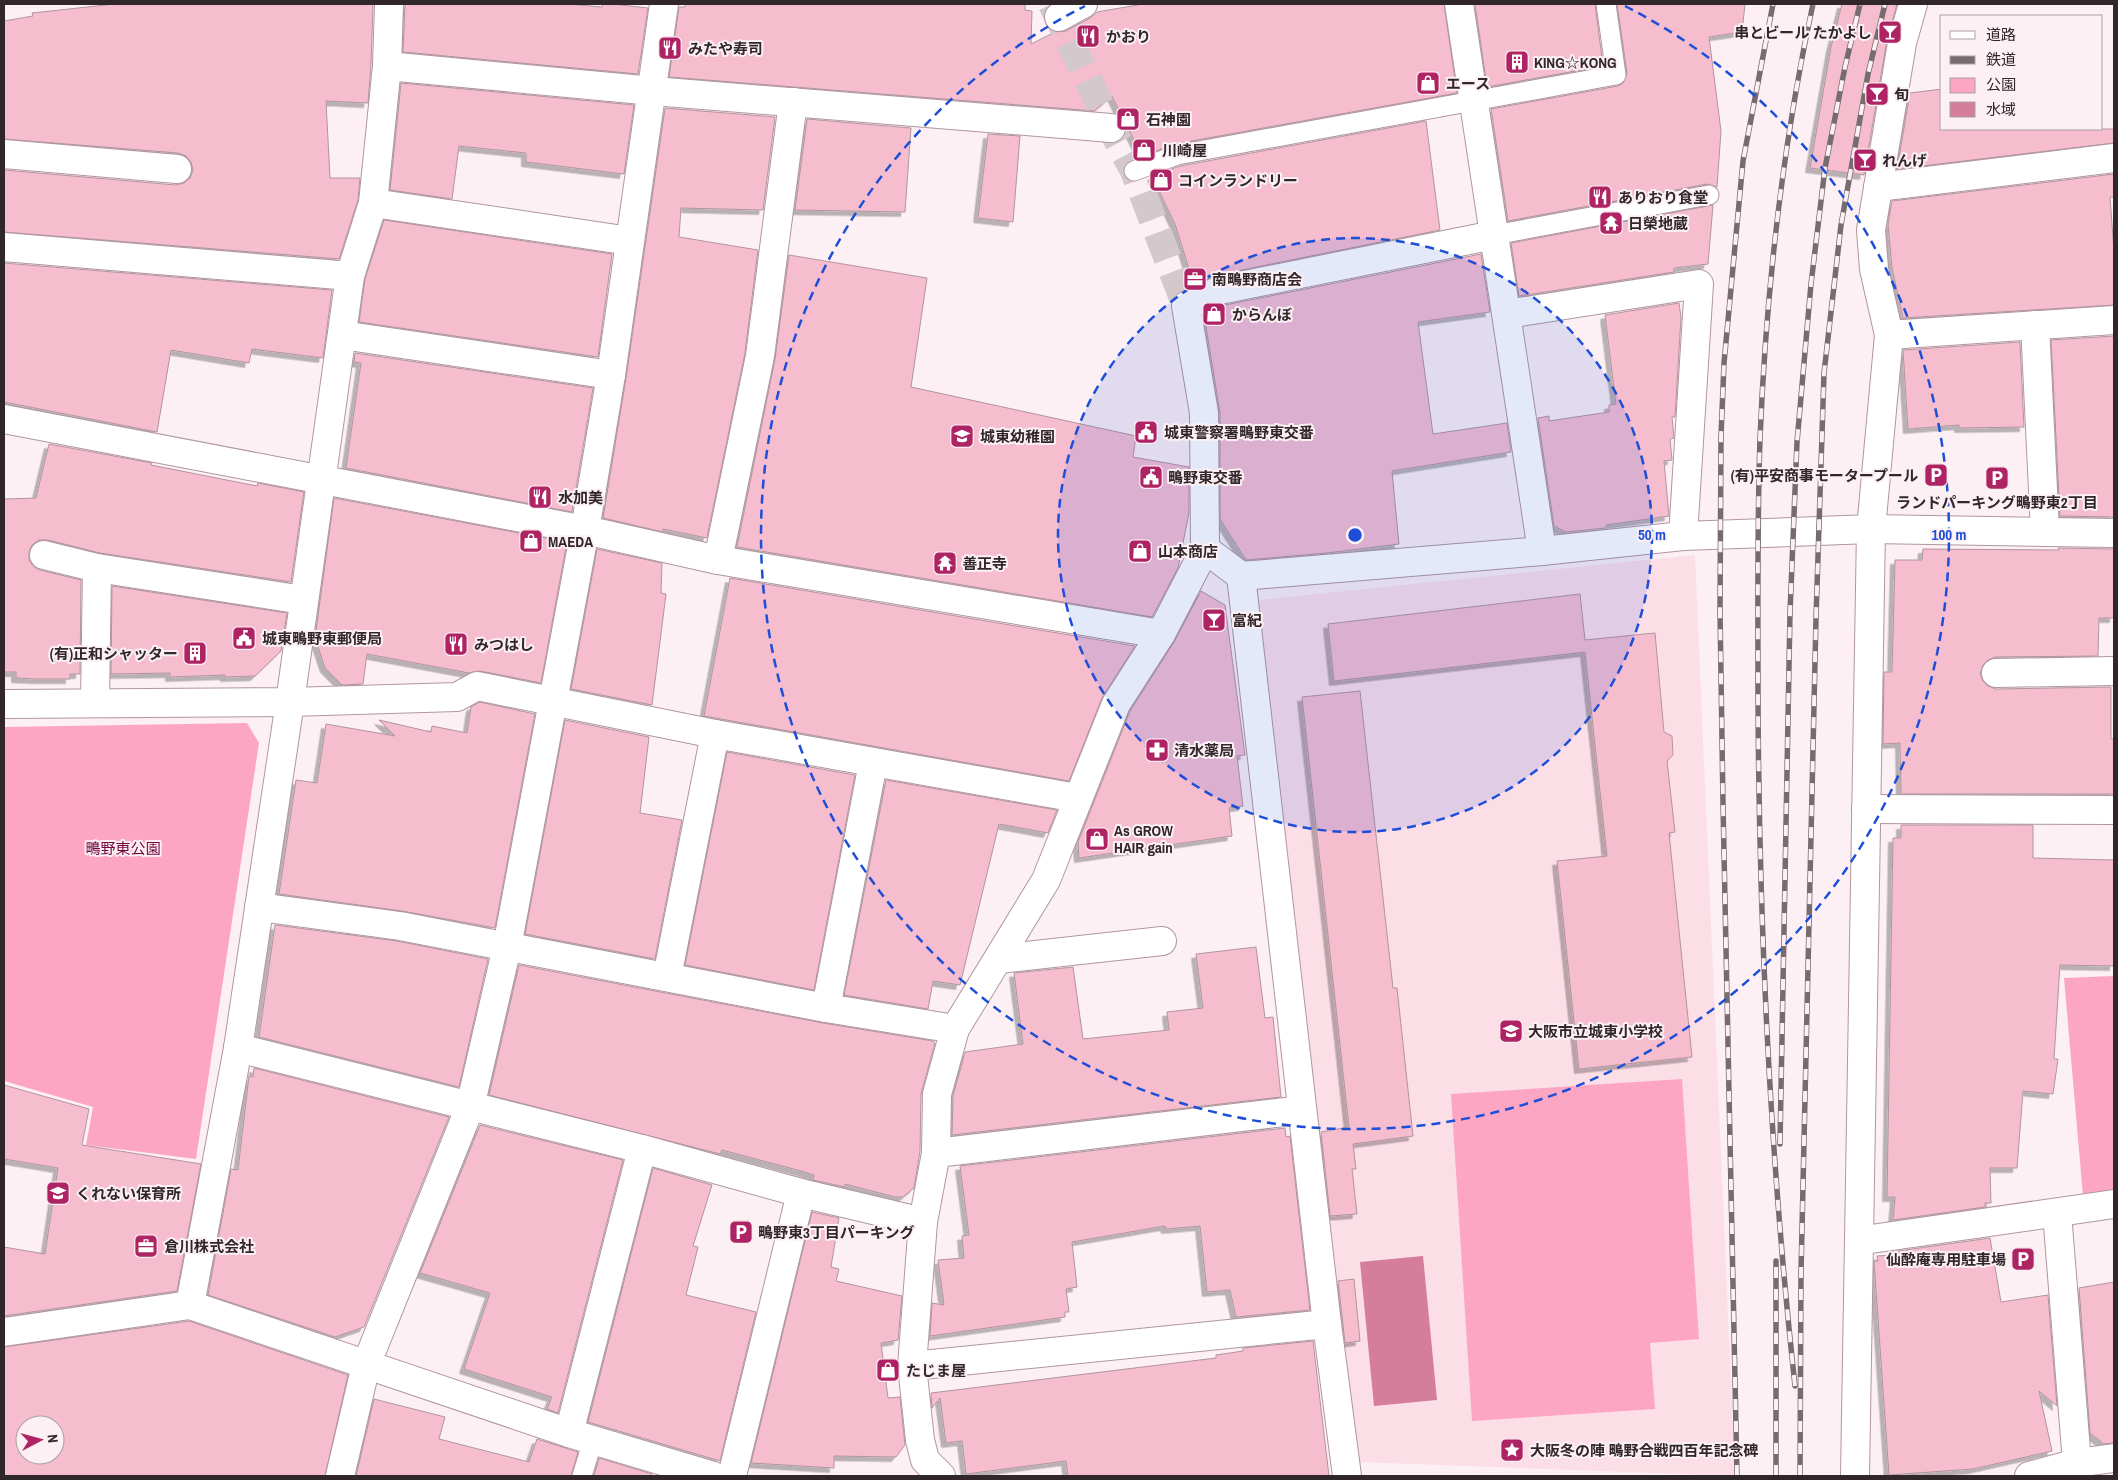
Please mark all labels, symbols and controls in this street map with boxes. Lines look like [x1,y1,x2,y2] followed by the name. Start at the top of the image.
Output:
[1940,15,2103,130] legend
[1877,19,1903,45] bar icon: 串とビール たかよし
[1734,22,1872,43] place label: 串とビール たかよし
[1075,23,1101,49] restaurant icon: かおり
[1986,24,2016,45] text: 道路
[1106,26,1151,47] place label: かおり
[657,35,683,61] restaurant icon: みたや寿司
[688,38,763,59] place label: みたや寿司
[1504,49,1530,75] building icon: KING☆KONG
[1986,49,2016,70] text: 鉄道
[1534,52,1617,73] place label: KING☆KONG
[1415,70,1441,96] shop icon: エース
[1446,73,1490,94] place label: エース
[1986,74,2016,95] text: 公園
[1864,81,1890,107] bar icon: 旬
[1894,84,1909,105] place label: 旬
[1986,99,2016,120] text: 水域
[1115,106,1141,132] shop icon: 石神園
[1146,109,1191,130] place label: 石神園
[1131,137,1157,163] shop icon: 川崎屋
[1162,140,1207,161] place label: 川崎屋
[1852,147,1878,173] bar icon: れんげ
[1882,150,1927,171] place label: れんげ
[1148,167,1174,193] shop icon: コインランドリー
[1178,170,1298,191] place label: コインランドリー
[1587,184,1613,210] restaurant icon: ありおり食堂
[1618,187,1708,208] place label: ありおり食堂
[1598,210,1624,236] temple icon: 日榮地蔵
[1628,213,1688,234] place label: 日榮地蔵
[1182,266,1208,292] office icon: 南鴫野商店会
[1212,269,1302,290] place label: 南鴫野商店会
[1201,301,1227,327] shop icon: からんぼ
[1232,304,1292,325] place label: からんぼ
[1133,419,1159,445] public building icon: 城東警察署鴫野東交番
[1164,422,1314,443] place label: 城東警察署鴫野東交番
[949,423,975,449] school or university icon: 城東幼稚園
[980,426,1055,447] place label: 城東幼稚園
[1923,462,1949,488] parking icon: (有)平安商事モータープール
[1138,464,1164,490] public building icon: 鴫野東交番
[1731,465,1918,486] place label: (有)平安商事モータープール
[1984,465,2010,491] parking icon: ランドパーキング鴫野東2丁目
[1168,467,1243,488] place label: 鴫野東交番
[527,484,553,510] restaurant icon: 水加美
[558,487,603,508] place label: 水加美
[1896,492,2098,513] place label: ランドパーキング鴫野東2丁目
[1638,524,1666,545] text: 50 m
[1932,524,1966,545] text: 100 m
[1346,526,1364,544] centre of rings
[518,528,544,554] shop icon: MAEDA
[548,531,593,552] place label: MAEDA
[1127,538,1153,564] shop icon: 山本商店
[1158,541,1218,562] place label: 山本商店
[932,550,958,576] temple icon: 善正寺
[962,553,1007,574] place label: 善正寺
[1201,607,1227,633] bar icon: 富紀
[1232,610,1262,631] place label: 富紀
[231,625,257,651] public building icon: 城東鴫野東郵便局
[262,628,382,649] place label: 城東鴫野東郵便局
[443,631,469,657] restaurant icon: みつはし
[474,634,534,655] place label: みつはし
[182,640,208,666] building icon: (有)正和シャッター
[50,643,178,664] place label: (有)正和シャッター
[1144,737,1170,763] pharmacy icon: 清水薬局
[1174,740,1234,761] place label: 清水薬局
[1114,820,1173,858] place label: As GROW HAIR gain
[1084,826,1110,852] shop icon: As GROW HAIR gain
[85,838,161,859] park label: 鴫野東公園
[1498,1018,1524,1044] school or university icon: 大阪市立城東小学校
[1528,1021,1663,1042] place label: 大阪市立城東小学校
[45,1180,71,1206] school or university icon: くれない保育所
[76,1183,181,1204] place label: くれない保育所
[728,1219,754,1245] parking icon: 鴫野東3丁目パーキング
[758,1222,914,1243] place label: 鴫野東3丁目パーキング
[133,1233,159,1259] office icon: 倉川株式会社
[164,1236,254,1257] place label: 倉川株式会社
[2010,1246,2036,1272] parking icon: 仙酔庵専用駐車場
[1886,1249,2006,1270] place label: 仙酔庵専用駐車場
[875,1357,901,1383] shop icon: たじま屋
[906,1360,966,1381] place label: たじま屋
[15,1415,65,1465] north arrow
[44,1434,62,1444] text: N
[1499,1437,1525,1463] place icon: 大阪冬の陣 鴫野合戦四百年記念碑
[1530,1440,1758,1461] place label: 大阪冬の陣 鴫野合戦四百年記念碑

